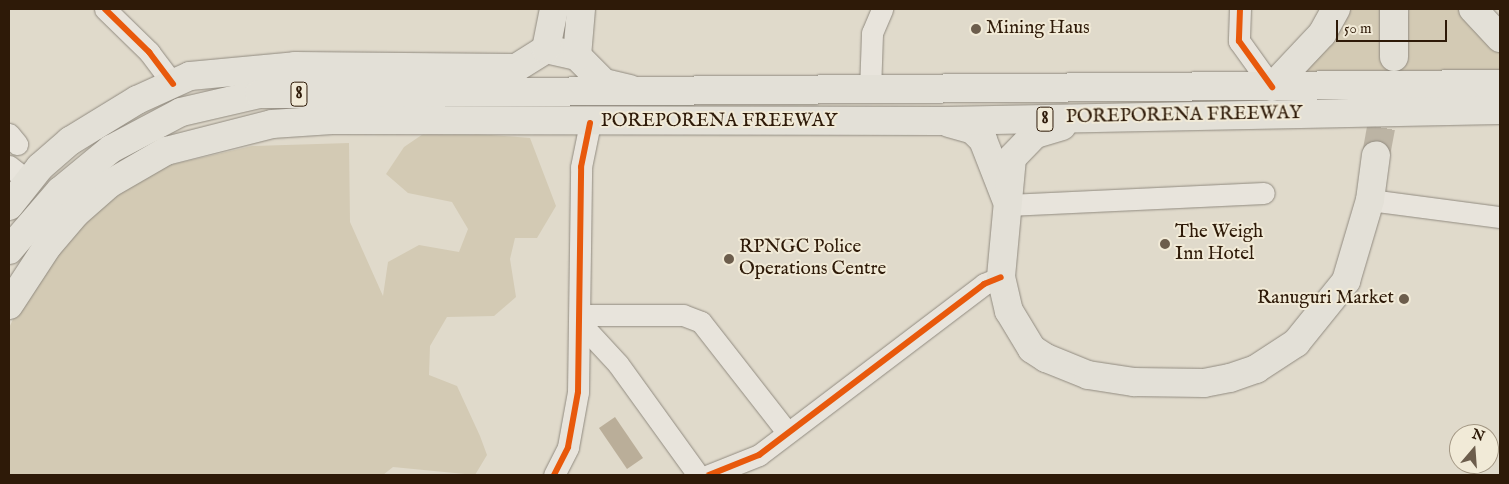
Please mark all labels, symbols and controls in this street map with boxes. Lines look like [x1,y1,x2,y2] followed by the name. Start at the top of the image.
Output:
[1339,10,1450,42] scale bar
[986,18,1090,40] place label: Mining Haus
[1344,19,1372,38] text: 50 m
[970,23,982,35] marker: Mining Haus
[290,78,308,110] road number: 8
[1066,103,1302,129] street label: POREPORENA FREEWAY
[1036,104,1054,134] road number: 8
[601,111,837,133] street label: POREPORENA FREEWAY
[1175,222,1263,266] place label: The Weigh Inn Hotel
[739,237,886,281] place label: RPNGC Police Operations Centre
[1159,238,1171,250] marker: The Weigh Inn Hotel
[723,253,735,265] marker: RPNGC Police Operations Centre
[1257,288,1394,310] place label: Ranuguri Market
[1398,293,1410,305] marker: Ranuguri Market
[1449,424,1499,474] north arrow
[1470,425,1487,446] text: N

